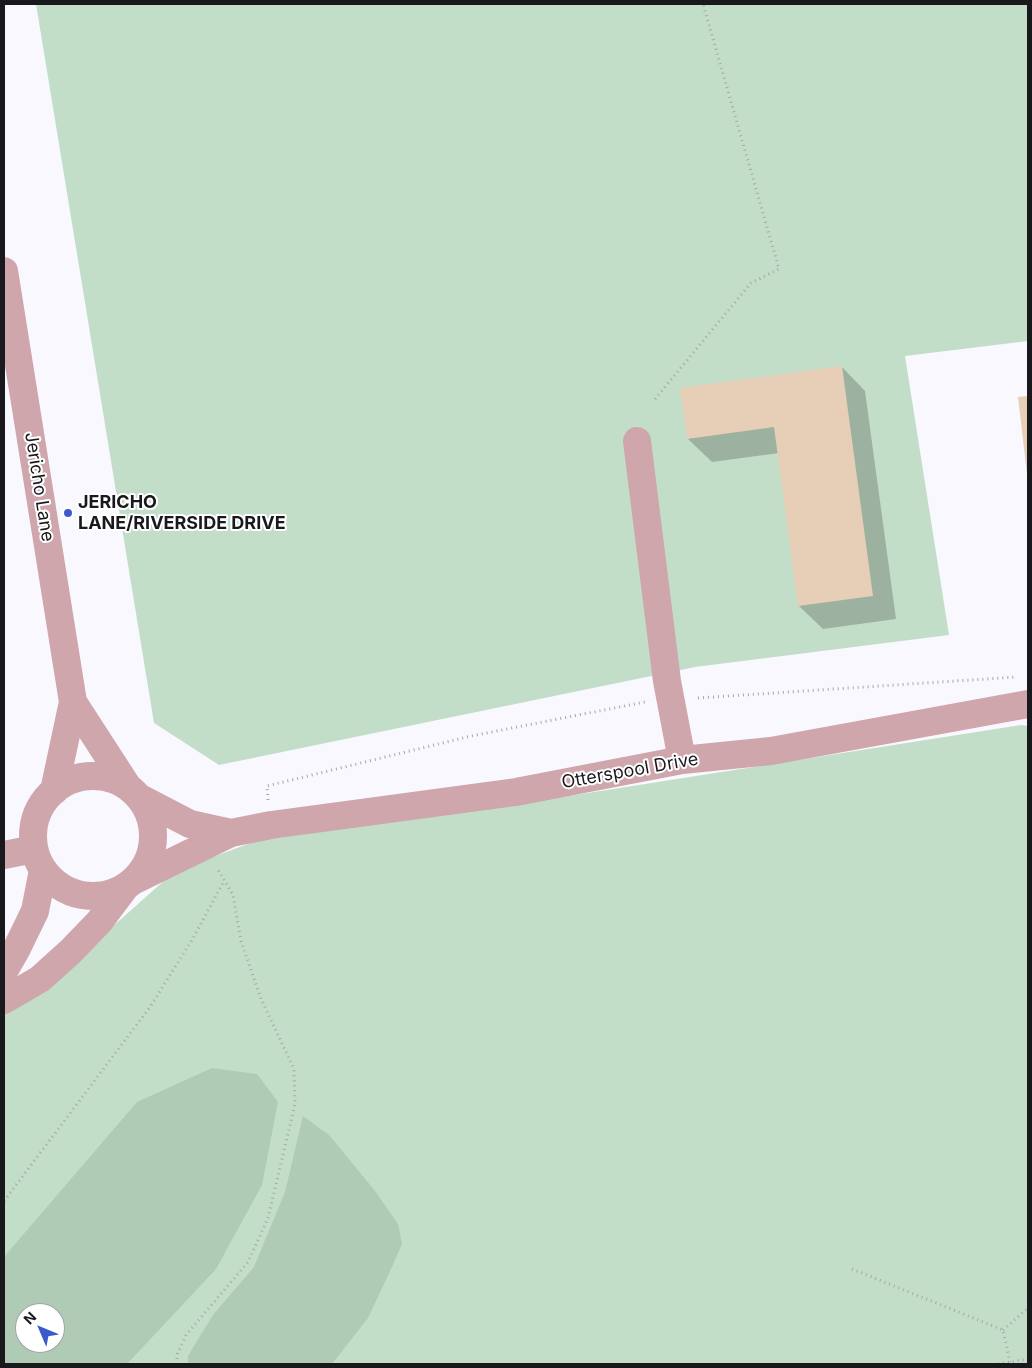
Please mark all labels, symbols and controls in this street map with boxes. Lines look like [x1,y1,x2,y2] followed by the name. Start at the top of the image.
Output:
[20,431,58,543] street label: Jericho Lane
[78,492,286,534] place label: JERICHO LANE/RIVERSIDE DRIVE
[62,507,74,519] marker: JERICHO LANE/RIVERSIDE DRIVE
[560,748,700,794] street label: Otterspool Drive
[15,1303,65,1353] north arrow
[20,1308,40,1328] text: N

